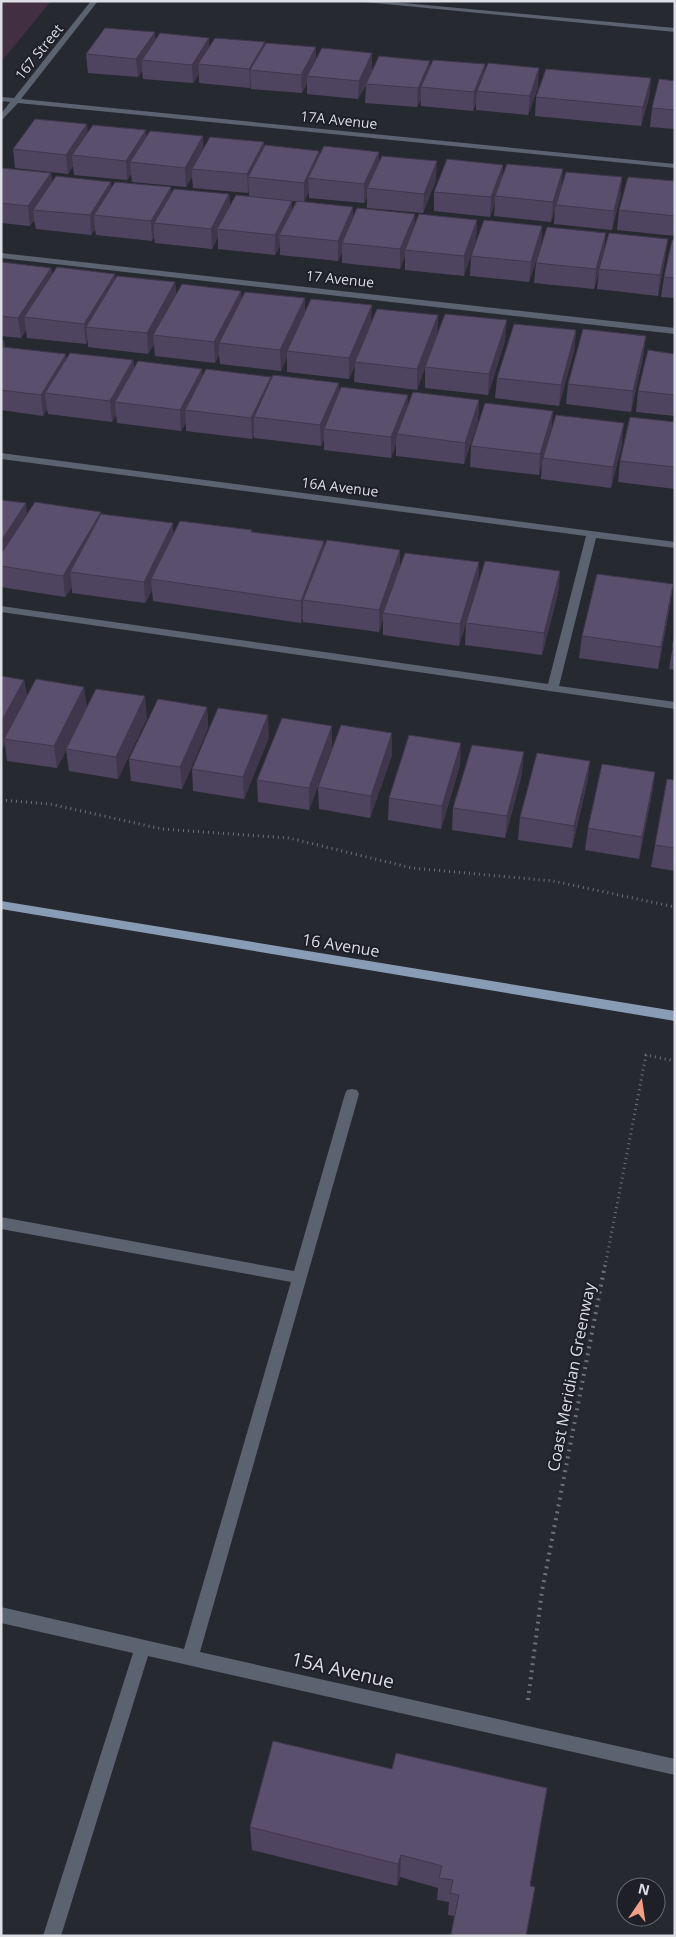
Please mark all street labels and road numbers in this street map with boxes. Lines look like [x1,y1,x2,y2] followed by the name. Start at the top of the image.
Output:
[10,20,67,84] street label: 167 Street
[300,106,379,133] street label: 17A Avenue
[305,265,375,292] street label: 17 Avenue
[301,472,380,501] street label: 16A Avenue
[301,928,381,962] street label: 16 Avenue
[542,1280,600,1473] street label: Coast Meridian Greenway
[289,1646,397,1694] street label: 15A Avenue

